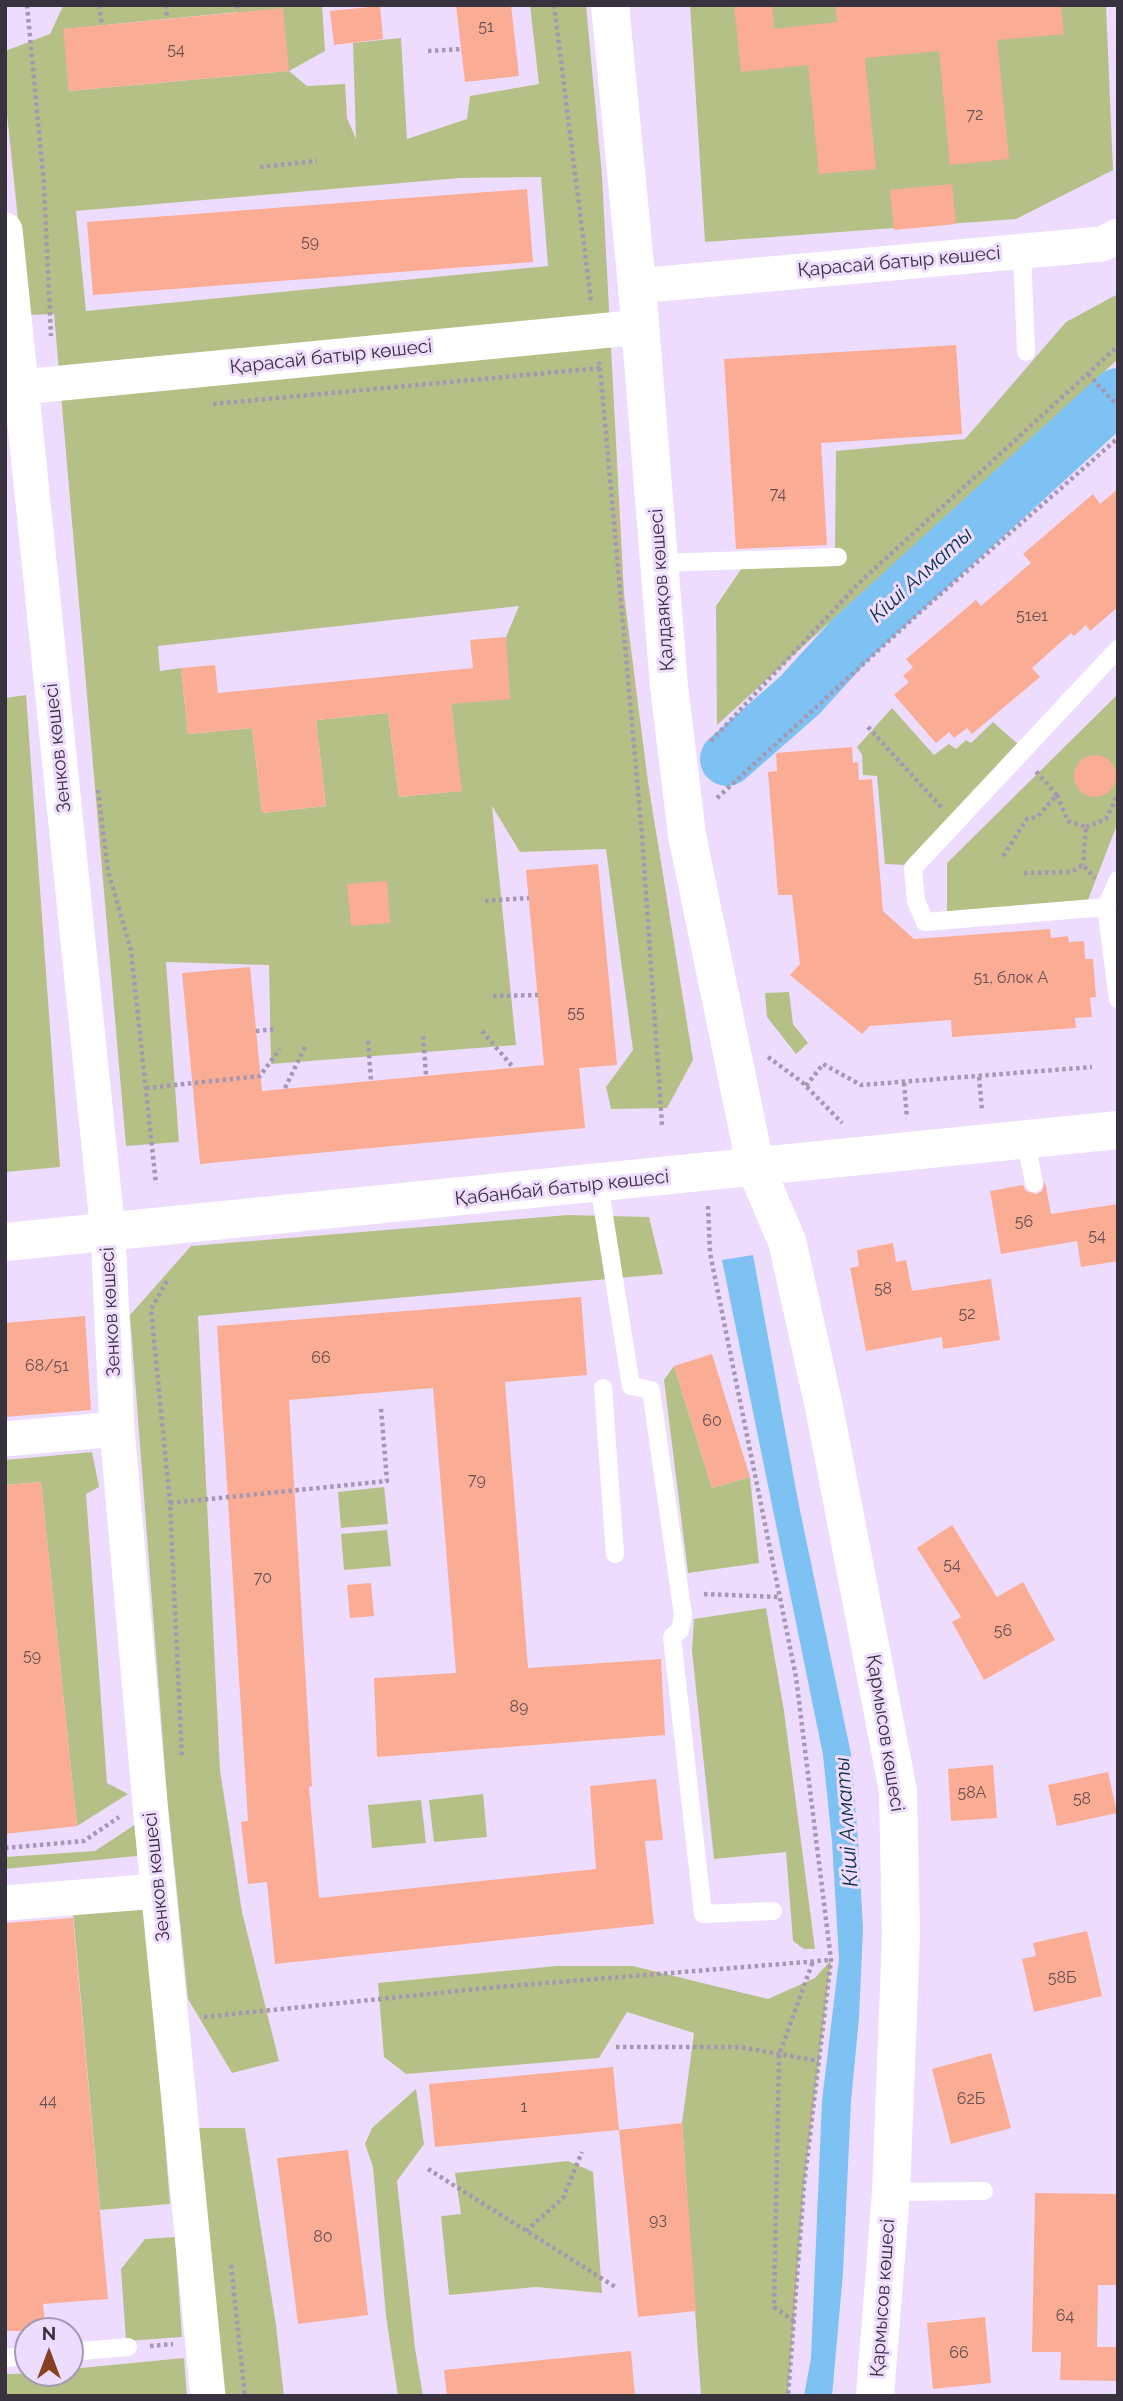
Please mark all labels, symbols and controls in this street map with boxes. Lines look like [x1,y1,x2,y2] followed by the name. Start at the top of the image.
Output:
[478,17,494,37] house number: 51
[167,40,185,60] house number: 54
[967,105,983,125] house number: 72
[301,232,319,252] house number: 59
[797,242,1001,282] street label: Қарасай батыр көшесі
[229,335,433,379] street label: Қарасай батыр көшесі
[770,484,786,504] house number: 74
[645,508,679,672] street label: Қалдаяқов көшесі
[864,522,978,628] water label: Кіші Алматы
[1016,606,1048,626] house number: 51e1
[40,682,76,814] street label: Зенков көшесі
[974,968,1048,988] house number: 51, блок А
[567,1003,585,1023] house number: 55
[454,1165,670,1211] street label: Қабанбай батыр көшесі
[1015,1212,1033,1232] house number: 56
[1088,1226,1106,1246] house number: 54
[96,1247,126,1377] street label: Зенков көшесі
[874,1279,892,1299] house number: 58
[958,1304,976,1324] house number: 52
[311,1348,331,1368] house number: 66
[25,1356,69,1376] house number: 68/51
[702,1411,722,1431] house number: 60
[468,1470,486,1490] house number: 79
[943,1555,961,1575] house number: 54
[254,1568,272,1588] house number: 70
[994,1621,1012,1641] house number: 56
[23,1646,41,1666] house number: 59
[861,1653,909,1813] street label: Қармысов көшесі
[510,1697,528,1717] house number: 89
[830,1756,864,1888] water label: Кіші Алматы
[958,1783,986,1803] house number: 58А
[1073,1789,1091,1809] house number: 58
[139,1811,175,1943] street label: Зенков көшесі
[1048,1968,1076,1988] house number: 58Б
[957,2089,985,2109] house number: 62Б
[39,2091,57,2111] house number: 44
[521,2097,527,2117] house number: 1
[649,2210,667,2230] house number: 93
[866,2218,900,2378] street label: Қармысов көшесі
[313,2227,333,2247] house number: 80
[1056,2306,1074,2326] house number: 64
[14,2317,84,2387] north arrow
[42,2322,56,2344] text: N
[949,2343,969,2363] house number: 66

